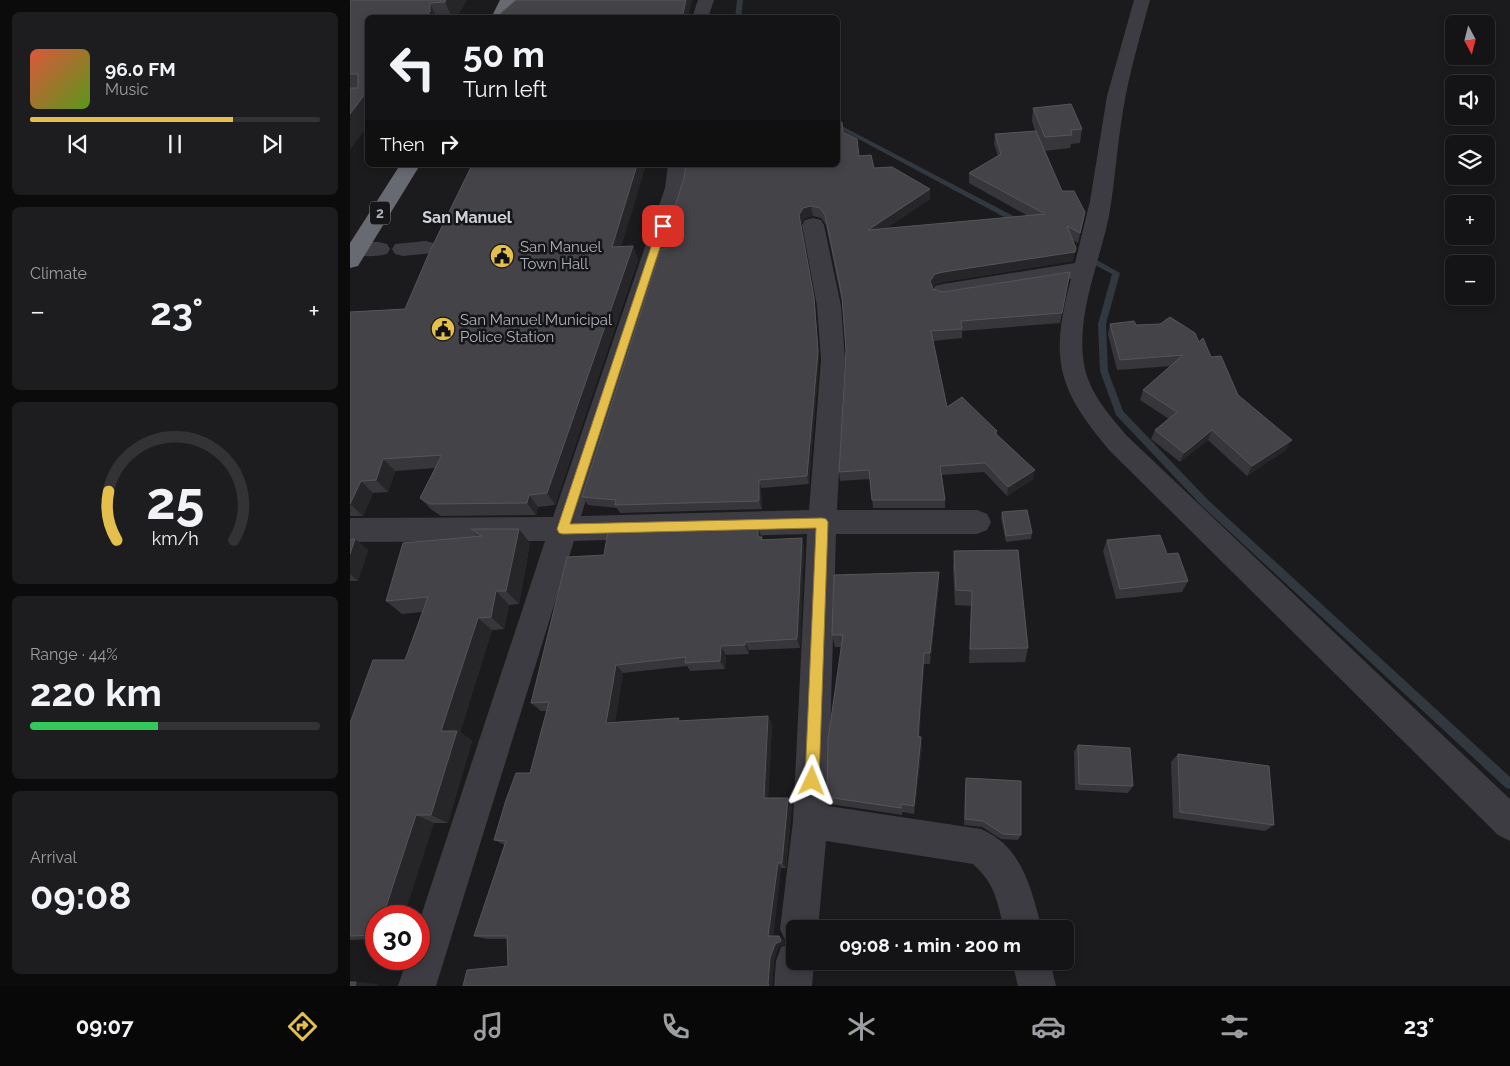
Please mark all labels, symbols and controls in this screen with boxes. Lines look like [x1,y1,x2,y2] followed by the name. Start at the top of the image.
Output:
[1445,15,1495,65] north arrow
[1445,15,1495,305] map controls
[463,34,545,75] text: 50 m
[380,35,445,100] icon: left
[105,58,176,80] text: 96.0 FM
[1445,75,1495,125] button: sound
[463,76,547,102] text: Turn left
[105,80,149,99] text: Music
[64,130,92,158] icon: previous
[161,130,189,158] icon: pause
[258,130,286,158] icon: next
[435,130,463,158] icon: right
[380,133,425,155] text: Then
[1445,135,1495,185] button: layers
[1445,195,1495,245] button: +
[370,202,390,224] road number: 2
[642,205,684,247] pin
[422,208,513,227] district label: San Manuel
[649,212,677,240] icon: arrive
[520,238,603,273] place label: San Manuel Town Hall
[489,243,515,269] public building icon: San Manuel Town Hall
[1445,255,1495,305] button: −
[30,264,87,283] text: Climate
[150,289,203,334] text: 23°
[30,295,45,328] text: −
[308,295,320,328] text: +
[460,311,613,346] place label: San Manuel Municipal Police Station
[430,316,456,342] public building icon: San Manuel Municipal Police Station
[146,470,204,531] text: 25
[151,528,199,549] text: km/h
[30,645,118,664] text: Range · 44%
[30,670,162,715] text: 220 km
[785,754,837,806] position arrow
[30,848,77,867] text: Arrival
[30,873,131,918] text: 09:08
[365,905,430,970] speed limit sign: 30
[839,934,1021,956] text: 09:08 · 1 min · 200 m
[285,1009,320,1044] icon: directions
[471,1009,506,1044] icon: music
[658,1009,693,1044] icon: phone
[844,1009,879,1044] icon: climate
[1031,1009,1066,1044] icon: car
[1217,1009,1252,1044] icon: filters
[76,1013,133,1039] text: 09:07
[1404,1013,1434,1039] text: 23°

